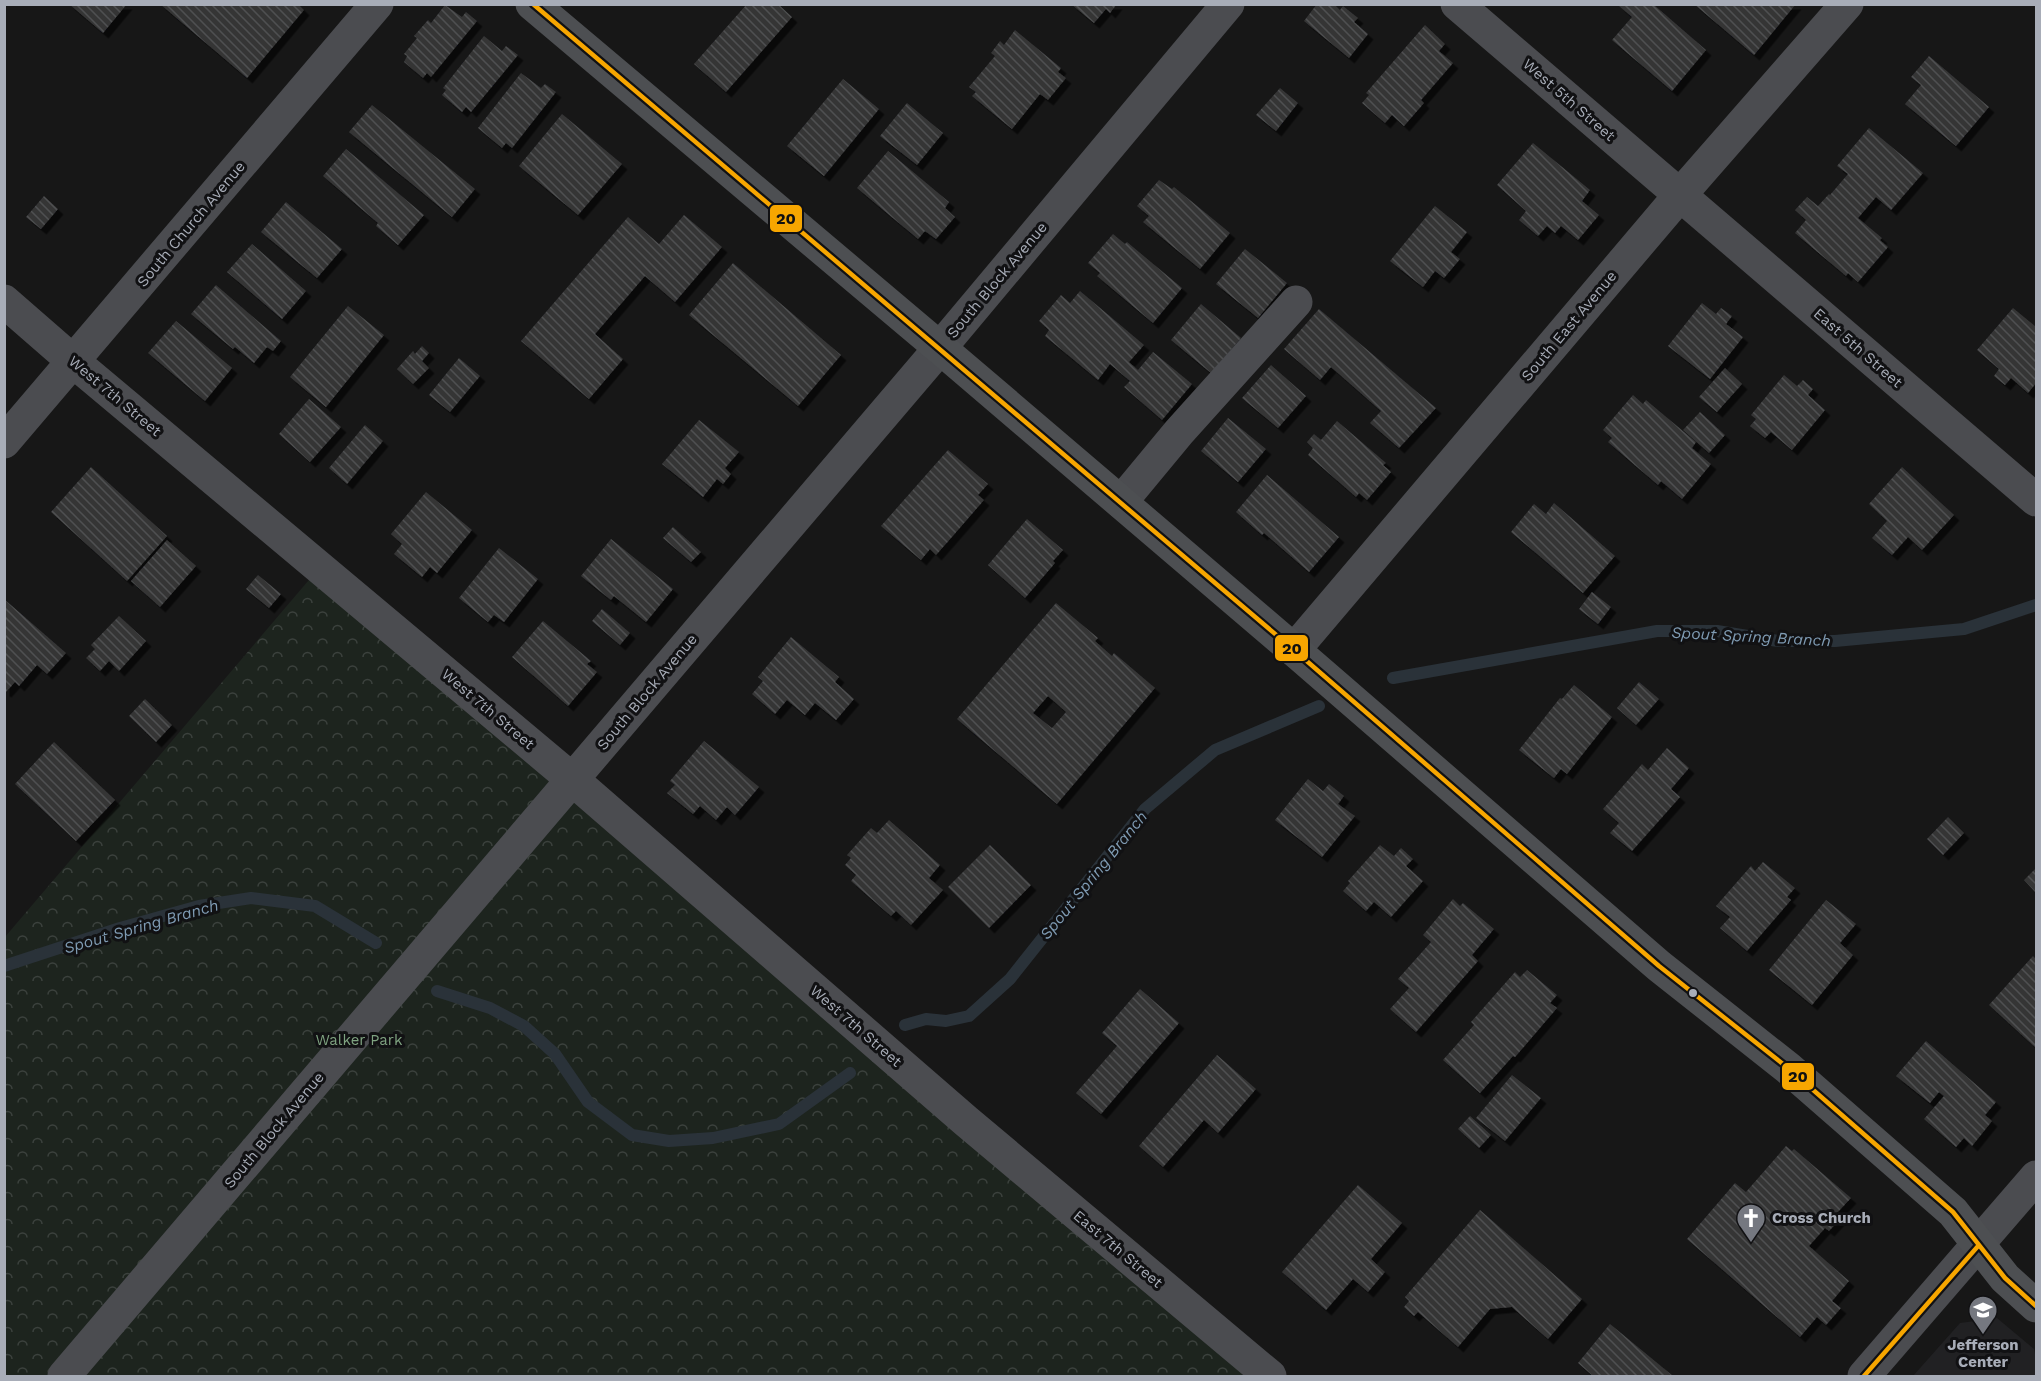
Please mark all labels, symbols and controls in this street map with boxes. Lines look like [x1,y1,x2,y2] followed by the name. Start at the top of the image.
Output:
[1519,55,1619,145] street label: West 5th Street
[133,157,249,291] street label: South Church Avenue
[769,204,803,233] line badge: 20
[776,209,796,228] text: 20
[943,218,1051,342] street label: South Block Avenue
[1518,267,1620,385] street label: South East Avenue
[1810,304,1907,392] street label: East 5th Street
[65,352,166,440] street label: West 7th Street
[1671,623,1831,650] water label: Spout Spring Branch
[593,630,701,754] street label: South Block Avenue
[1274,634,1309,662] line badge: 20
[1282,639,1302,658] text: 20
[438,665,539,753] street label: West 7th Street
[1036,807,1151,943] water label: Spout Spring Branch
[62,895,221,958] water label: Spout Spring Branch
[806,981,906,1071] street label: West 7th Street
[1687,987,1699,999] unlabelled marker
[316,1031,403,1049] park label: Walker Park
[1781,1062,1815,1091] line badge: 20
[1788,1067,1808,1086] text: 20
[220,1068,328,1192] street label: South Block Avenue
[1735,1202,1767,1244] church icon: Cross Church
[1070,1206,1167,1292] street label: East 7th Street
[1772,1209,1871,1227] place label: Cross Church
[1967,1294,1999,1336] school or university icon: Jefferson Center
[1947,1336,2019,1371] place label: Jefferson Center

